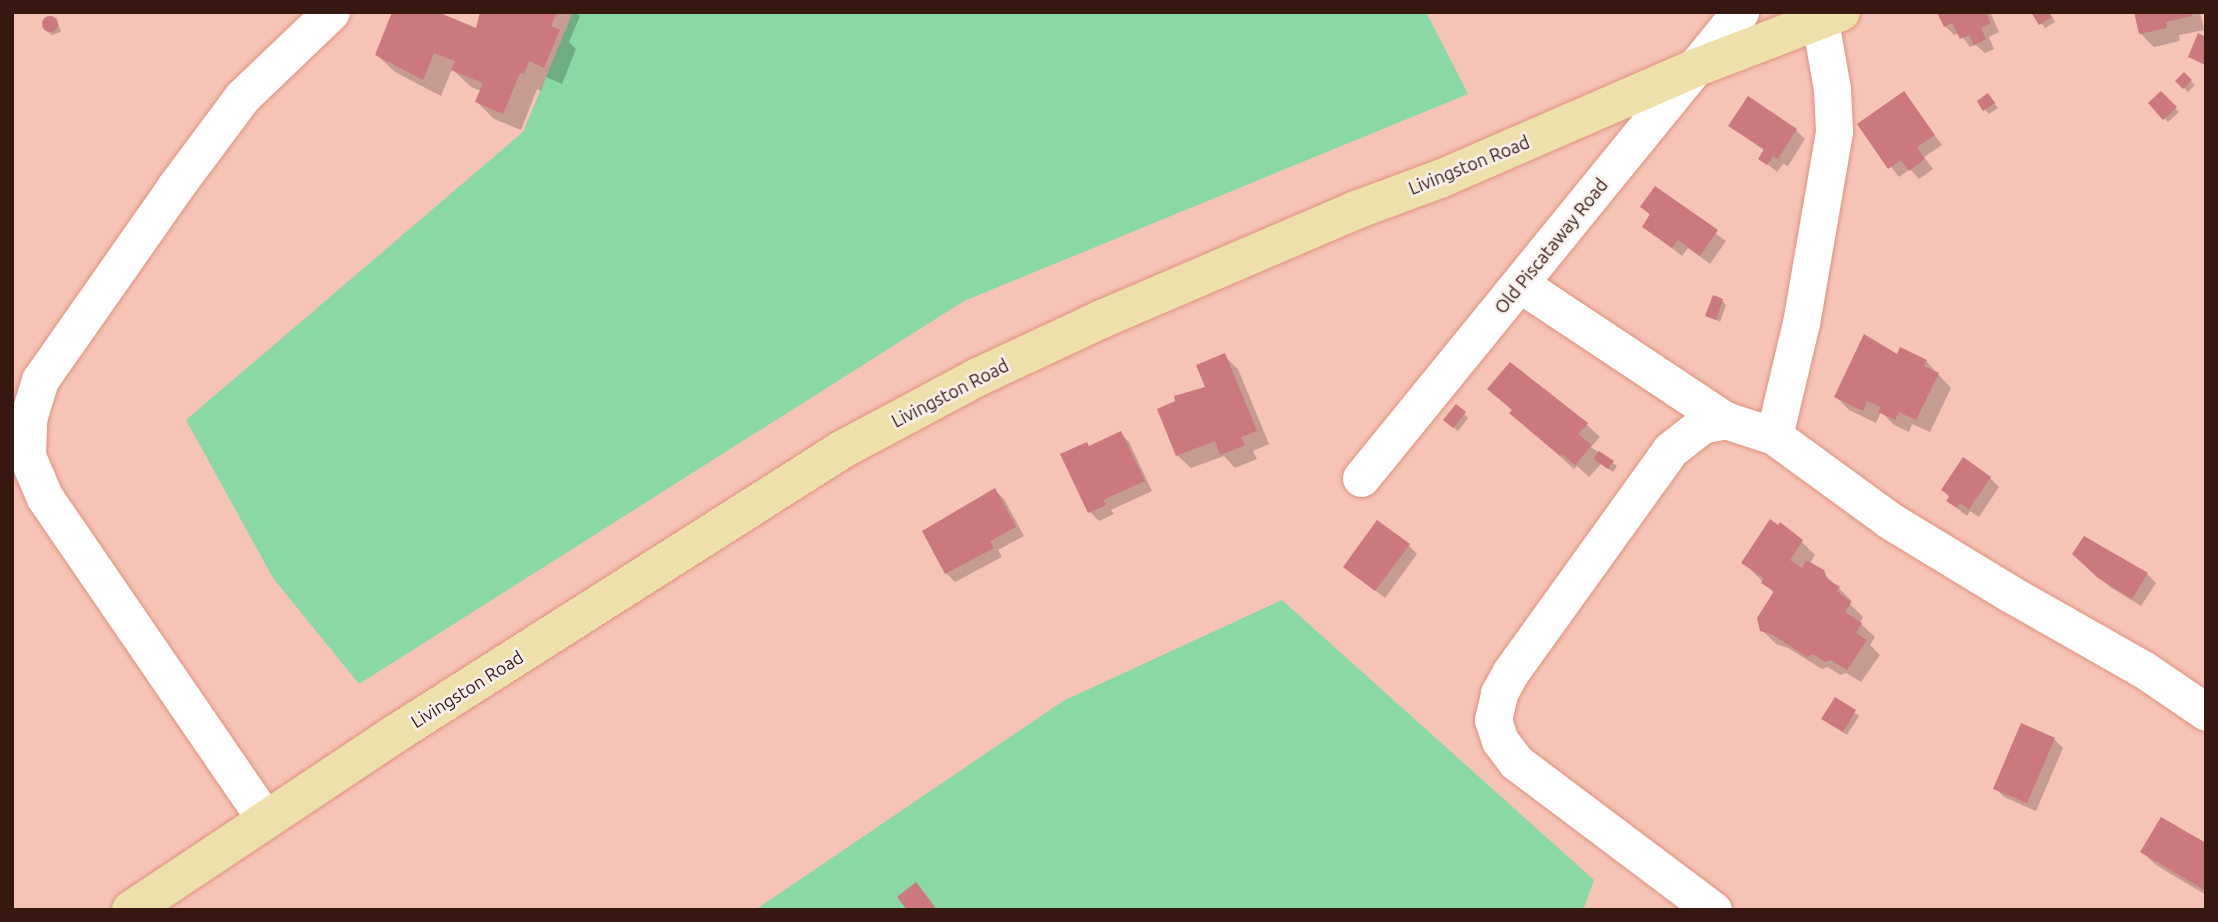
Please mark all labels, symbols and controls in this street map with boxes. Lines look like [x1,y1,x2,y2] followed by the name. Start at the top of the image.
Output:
[1405,131,1533,199] street label: Livingston Road
[1490,174,1612,318] street label: Old Piscataway Road
[888,354,1012,432] street label: Livingston Road
[407,646,527,732] street label: Livingston Road

